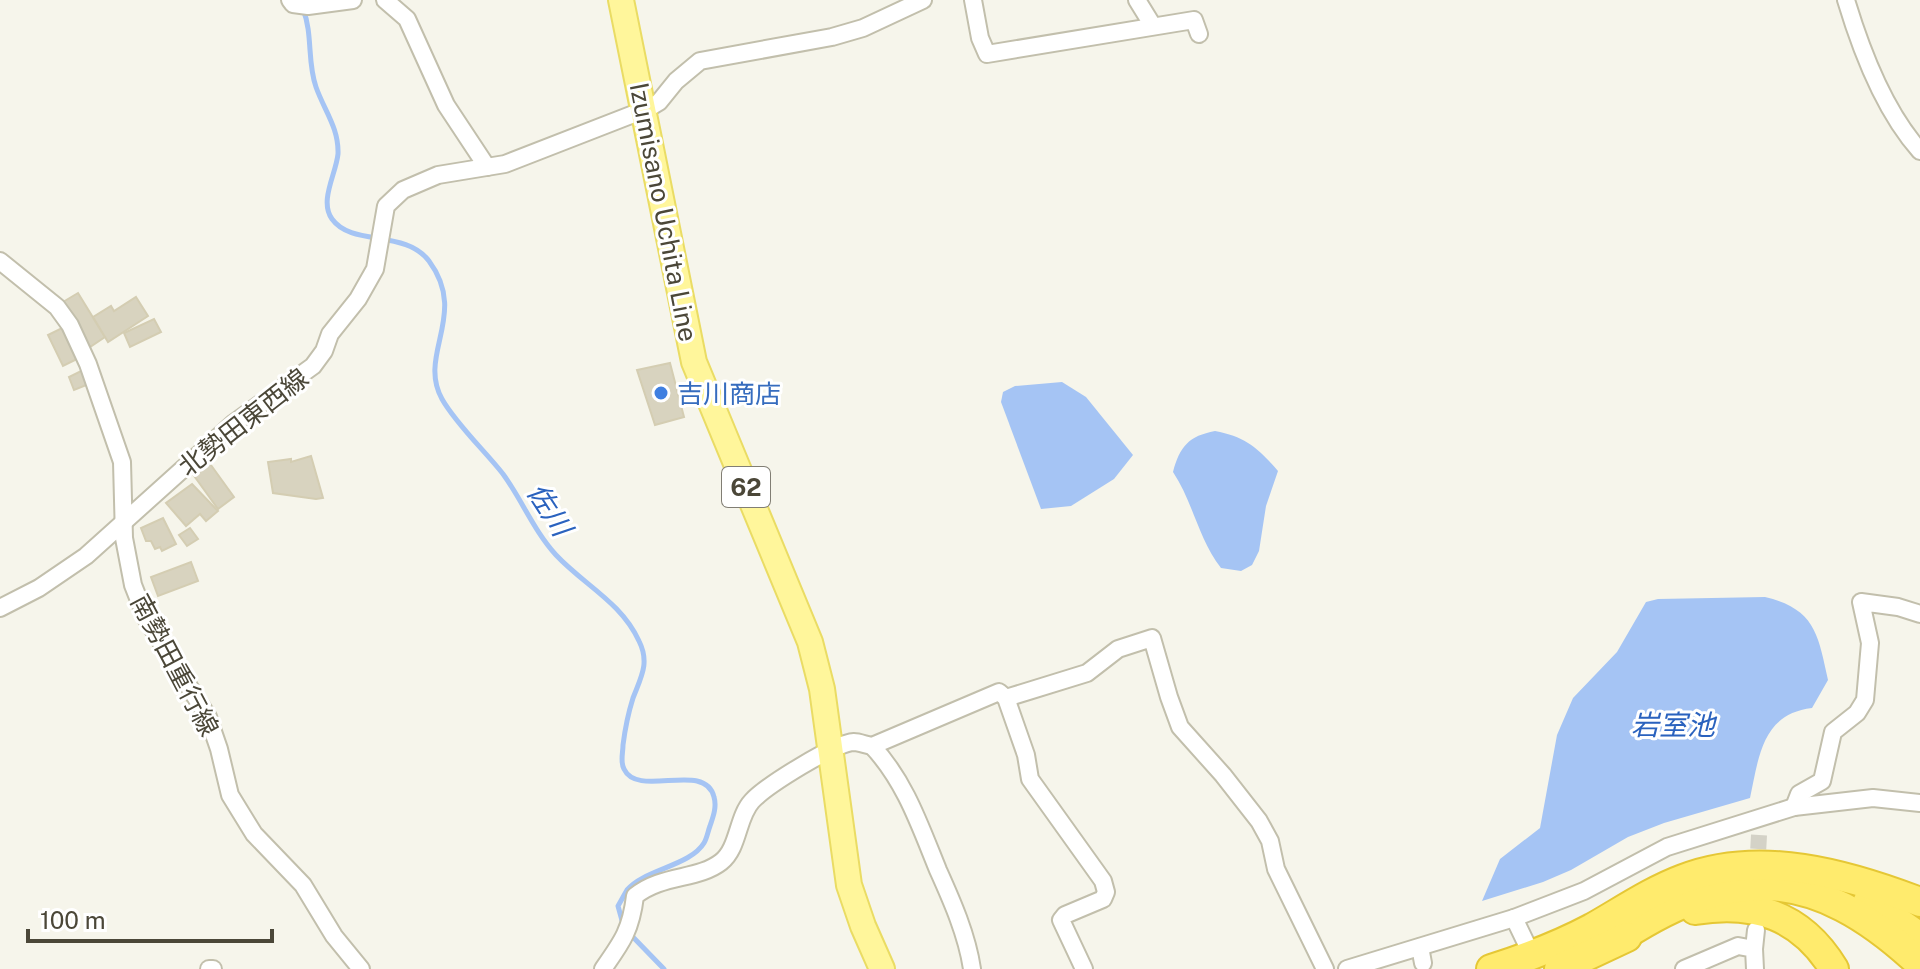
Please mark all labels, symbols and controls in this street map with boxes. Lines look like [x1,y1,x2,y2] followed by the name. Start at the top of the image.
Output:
[624,80,704,344] street label: Izumisano Uchita Line
[172,362,314,482] street label: 北勢田東西線
[677,378,781,409] place label: 吉川商店
[652,384,670,402] marker: 吉川商店
[722,467,770,507] road number: 62
[521,477,581,544] water label: 佐川
[125,589,225,741] street label: 南勢田重行線
[1631,708,1718,741] water label: 岩室池
[28,893,272,943] scale bar
[40,906,106,934] text: 100 m

